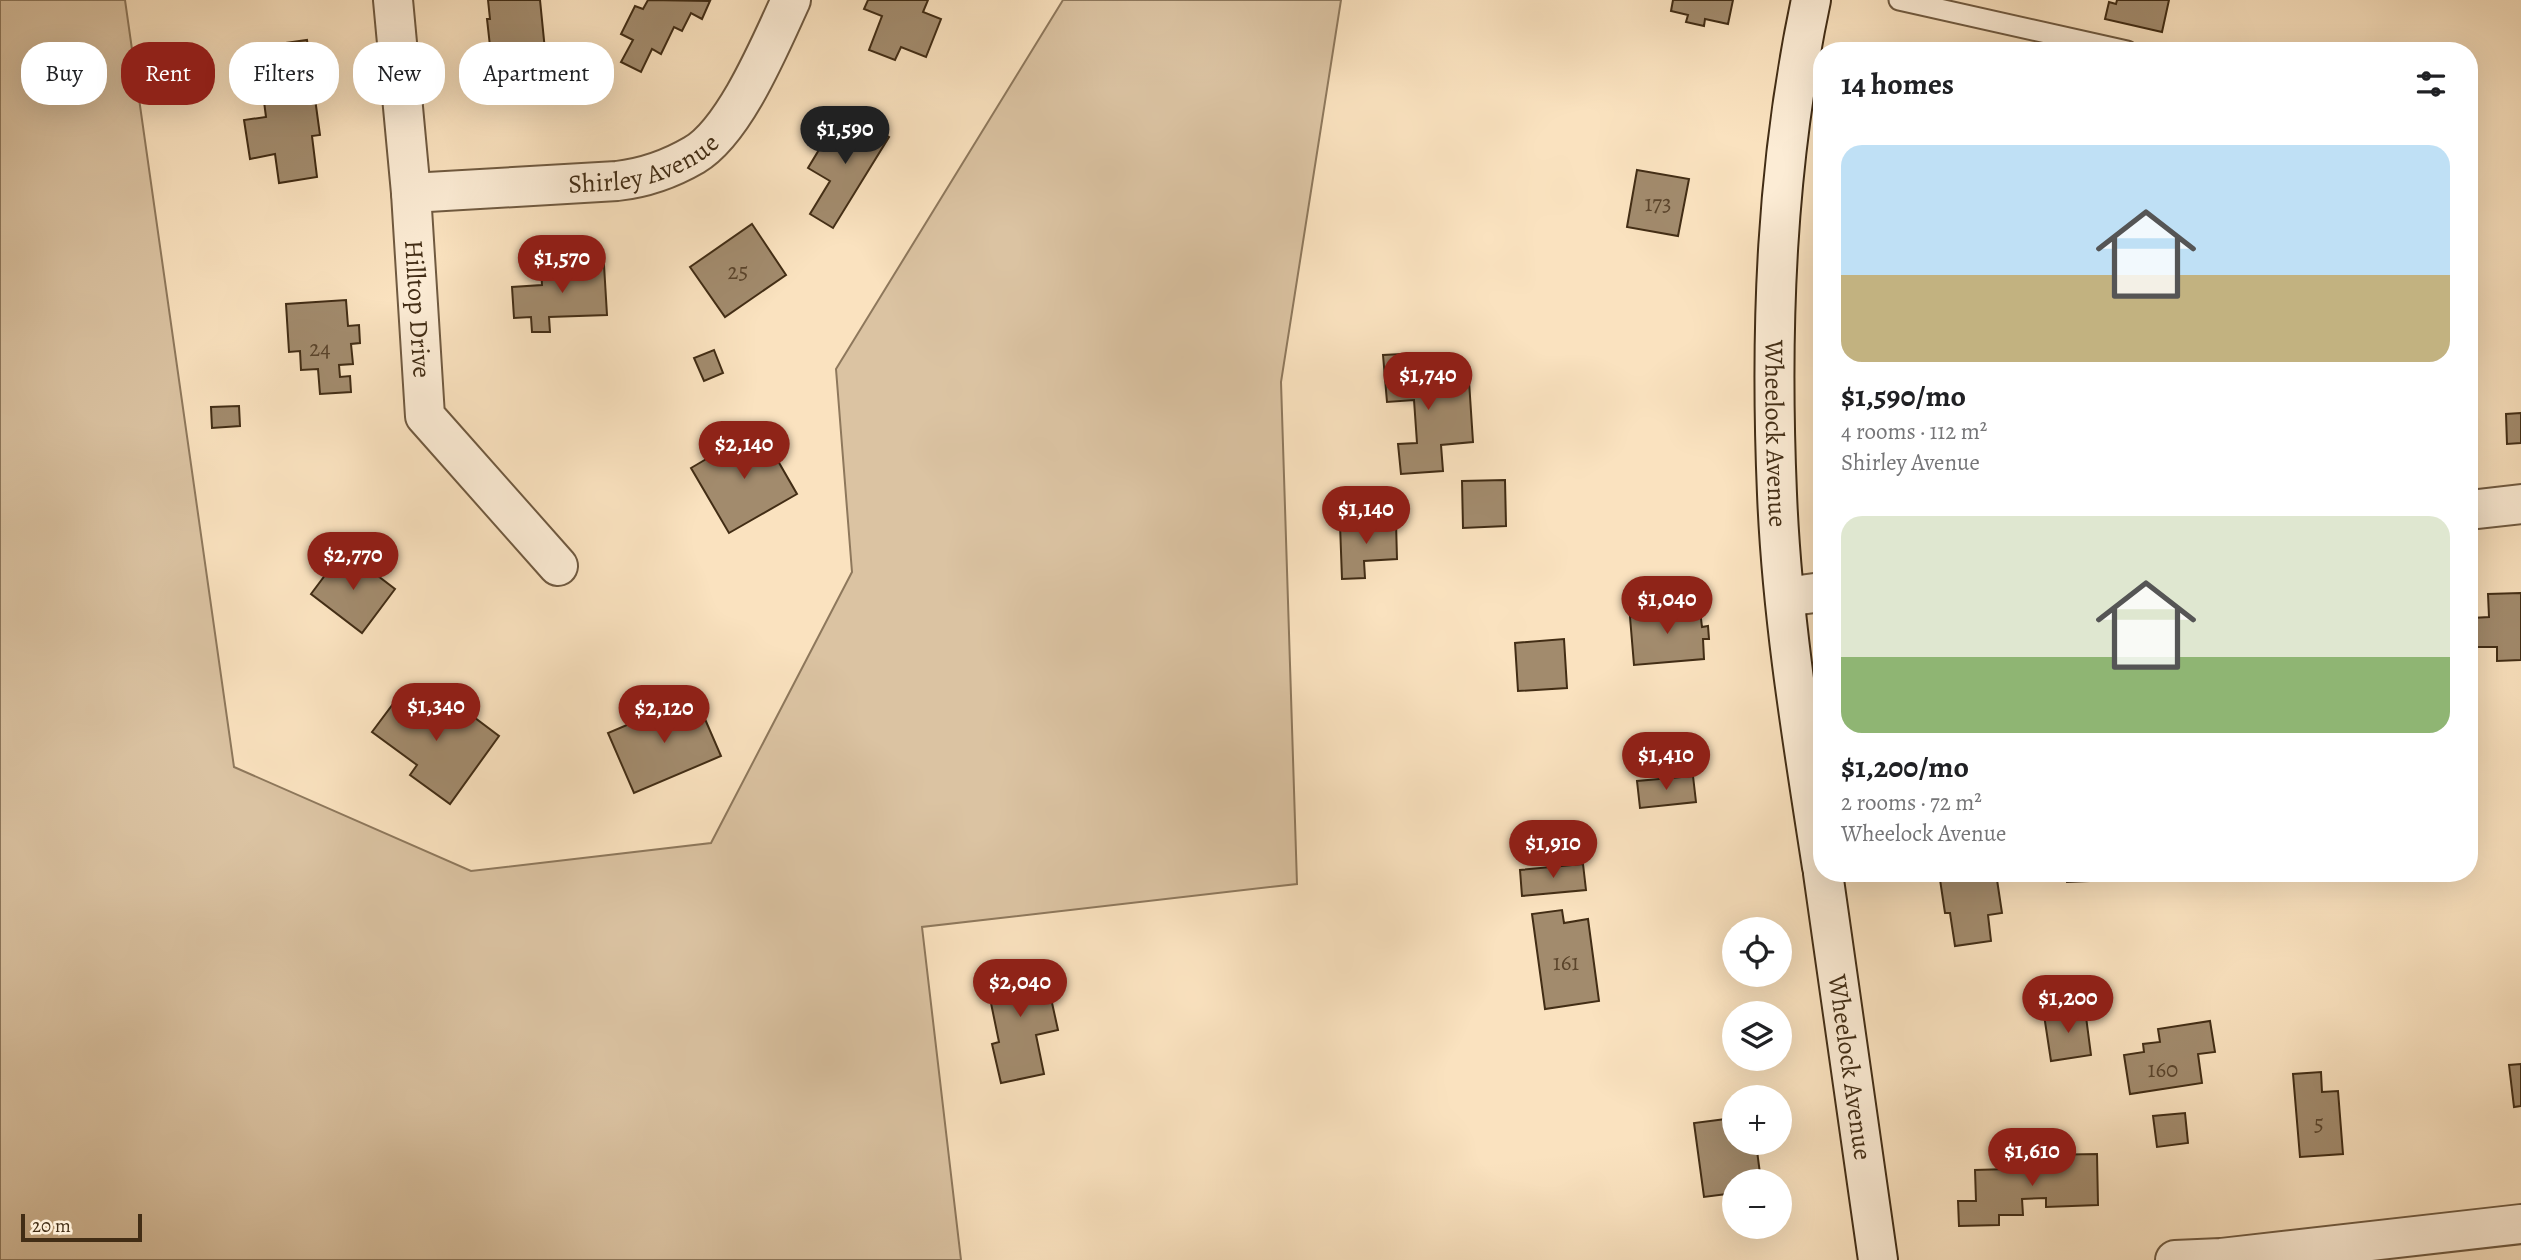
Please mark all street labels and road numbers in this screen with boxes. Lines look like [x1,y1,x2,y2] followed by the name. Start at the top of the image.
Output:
[567,126,727,202] street label: Shirley Avenue
[396,239,440,379] street label: Hilltop Drive
[1756,339,1796,528] street label: Wheelock Avenue
[1819,971,1881,1162] street label: Wheelock Avenue

